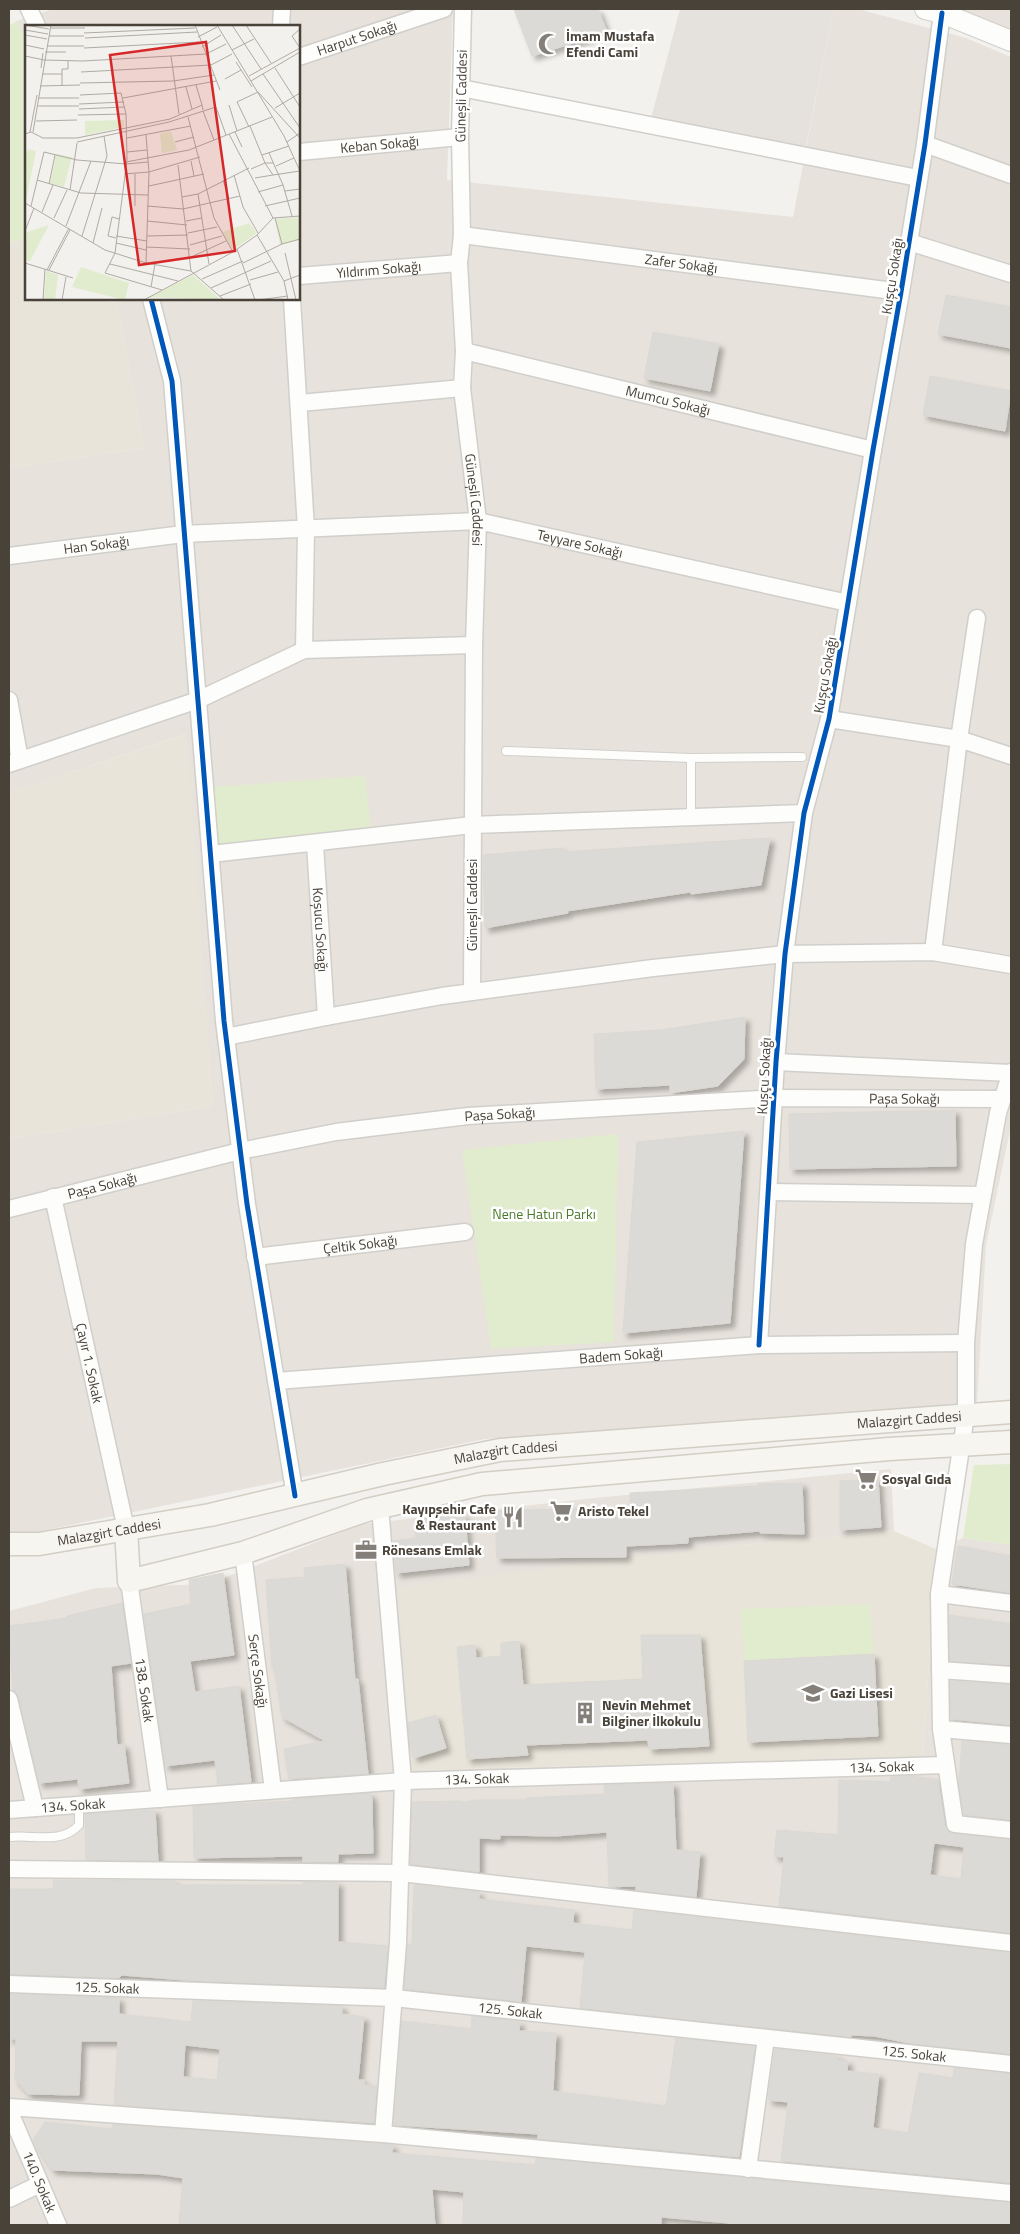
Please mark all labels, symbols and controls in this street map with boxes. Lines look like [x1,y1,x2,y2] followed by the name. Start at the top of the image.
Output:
[314,14,400,60] street label: Harput Sokağı
[25,25,300,300] inset map
[566,25,655,62] place label: İmam Mustafa Efendi Cami
[536,31,562,57] mosque icon: İmam Mustafa Efendi Cami
[449,50,472,142] street label: Güneşli Caddesi
[339,130,420,158] street label: Keban Sokağı
[875,236,908,316] street label: Kuşçu Sokağı
[644,248,719,278] street label: Zafer Sokağı
[335,255,422,283] street label: Yıldırım Sokağı
[624,380,713,420] street label: Mumcu Sokağı
[460,452,489,546] street label: Güneşli Caddesi
[535,523,625,563] street label: Teyyare Sokağı
[62,530,130,559] street label: Han Sokağı
[807,635,842,715] street label: Kuşçu Sokağı
[461,859,482,951] street label: Güneşli Caddesi
[308,887,334,973] street label: Koşucu Sokağı
[751,1037,776,1115] street label: Kuşçu Sokağı
[869,1087,940,1109] street label: Paşa Sokağı
[464,1101,536,1126] street label: Paşa Sokağı
[65,1166,139,1204] street label: Paşa Sokağı
[492,1203,596,1224] park label: Nene Hatun Parkı
[322,1229,398,1259] street label: Çeltik Sokağı
[71,1321,109,1405] street label: Çayır 1. Sokak
[578,1341,664,1368] street label: Badem Sokağı
[856,1405,962,1433] street label: Malazgirt Caddesi
[452,1435,558,1469] street label: Malazgirt Caddesi
[853,1466,879,1492] supermarket icon: Sosyal Gıda
[882,1468,951,1489] place label: Sosyal Gıda
[402,1498,496,1535] place label: Kayıpşehir Cafe & Restaurant
[548,1498,574,1524] supermarket icon: Aristo Tekel
[578,1500,649,1521] place label: Aristo Tekel
[500,1504,526,1530] restaurant icon: Kayıpşehir Cafe & Restaurant
[56,1513,162,1551] street label: Malazgirt Caddesi
[353,1537,379,1563] office icon: Rönesans Emlak
[382,1539,483,1560] place label: Rönesans Emlak
[243,1633,274,1709] street label: Serçe Sokağı
[130,1656,160,1724] street label: 138. Sokak
[800,1680,826,1706] school or university icon: Gazi Lisesi
[830,1682,893,1703] place label: Gazi Lisesi
[602,1694,701,1731] place label: Nevin Mehmet Bilginer İlkokulu
[572,1700,598,1726] building icon: Nevin Mehmet Bilginer İlkokulu
[849,1755,915,1778] street label: 134. Sokak
[444,1767,510,1790] street label: 134. Sokak
[40,1792,106,1818] street label: 134. Sokak
[74,1975,140,1999] street label: 125. Sokak
[477,1996,544,2024] street label: 125. Sokak
[880,2039,948,2067] street label: 125. Sokak
[18,2148,63,2216] street label: 140. Sokak

